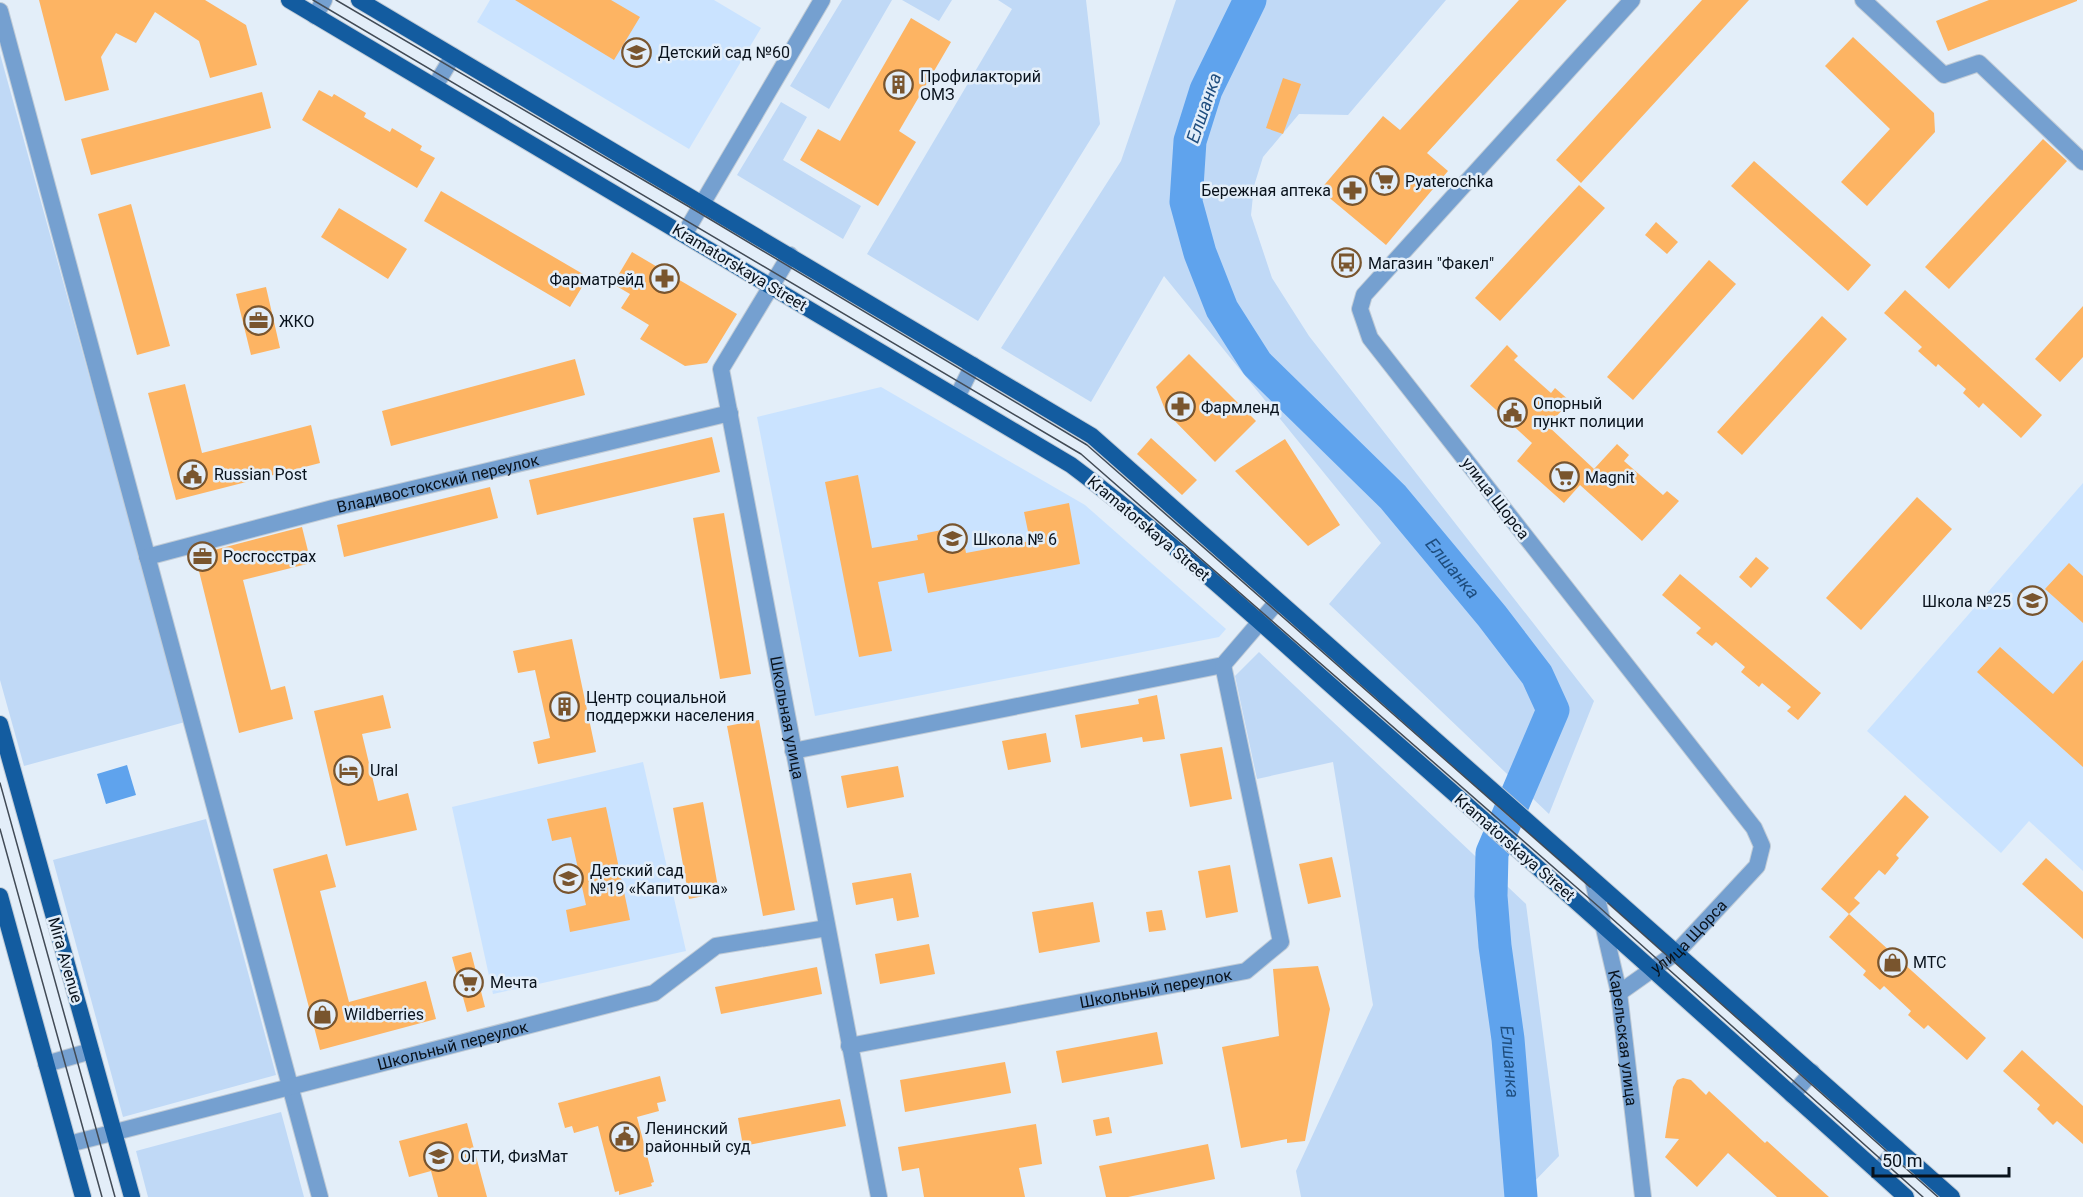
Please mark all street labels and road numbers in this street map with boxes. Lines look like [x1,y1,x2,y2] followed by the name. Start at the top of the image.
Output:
[669,220,810,315] street label: Kramatorskaya Street
[335,450,541,517] street label: Владивостокский переулок
[1458,454,1533,543] street label: улица Щорса
[1084,472,1214,585] street label: Kramatorskaya Street
[766,654,808,781] street label: Школьная улица
[1451,790,1579,905] street label: Kramatorskaya Street
[1647,896,1731,978] street label: улица Щорса
[44,915,87,1005] street label: Mira Avenue
[1078,965,1234,1012] street label: Школьный переулок
[1604,968,1641,1107] street label: Карельская улица
[375,1017,530,1074] street label: Школьный переулок

